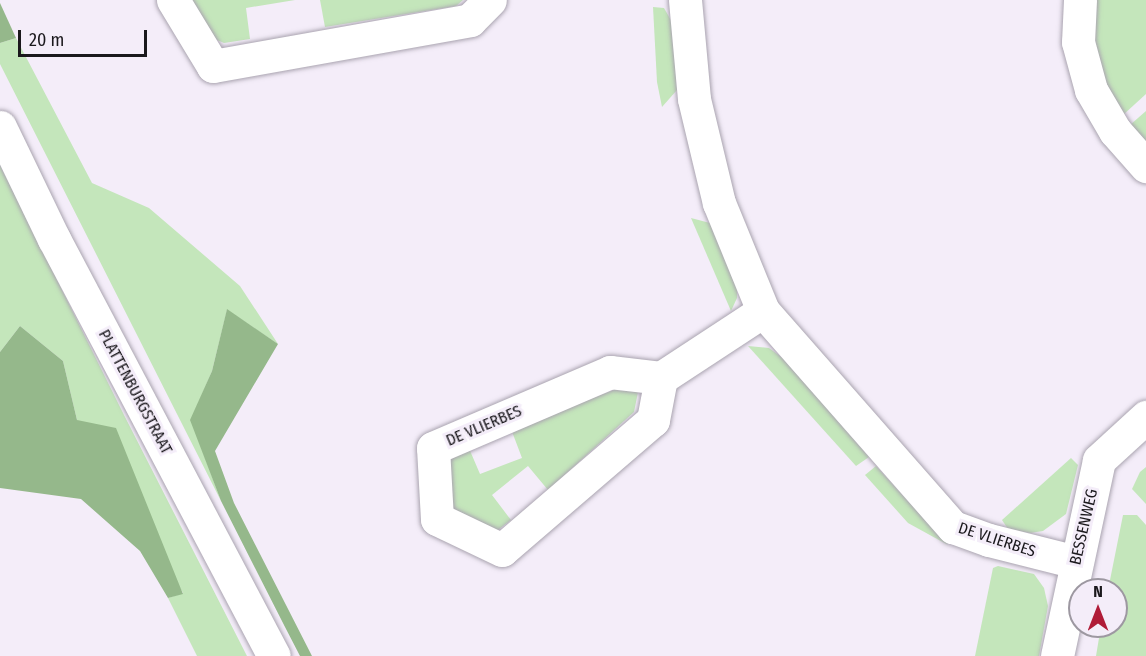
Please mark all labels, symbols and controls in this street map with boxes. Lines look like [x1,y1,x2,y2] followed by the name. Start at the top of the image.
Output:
[21,18,150,56] scale bar
[29,29,64,51] text: 20 m
[94,326,176,458] street label: PLATTENBURGSTRAAT
[443,401,525,451] street label: DE VLIERBES
[1066,487,1102,567] street label: BESSENWEG
[956,518,1038,562] street label: DE VLIERBES
[1068,578,1128,638] north arrow
[1093,582,1103,601] text: N

